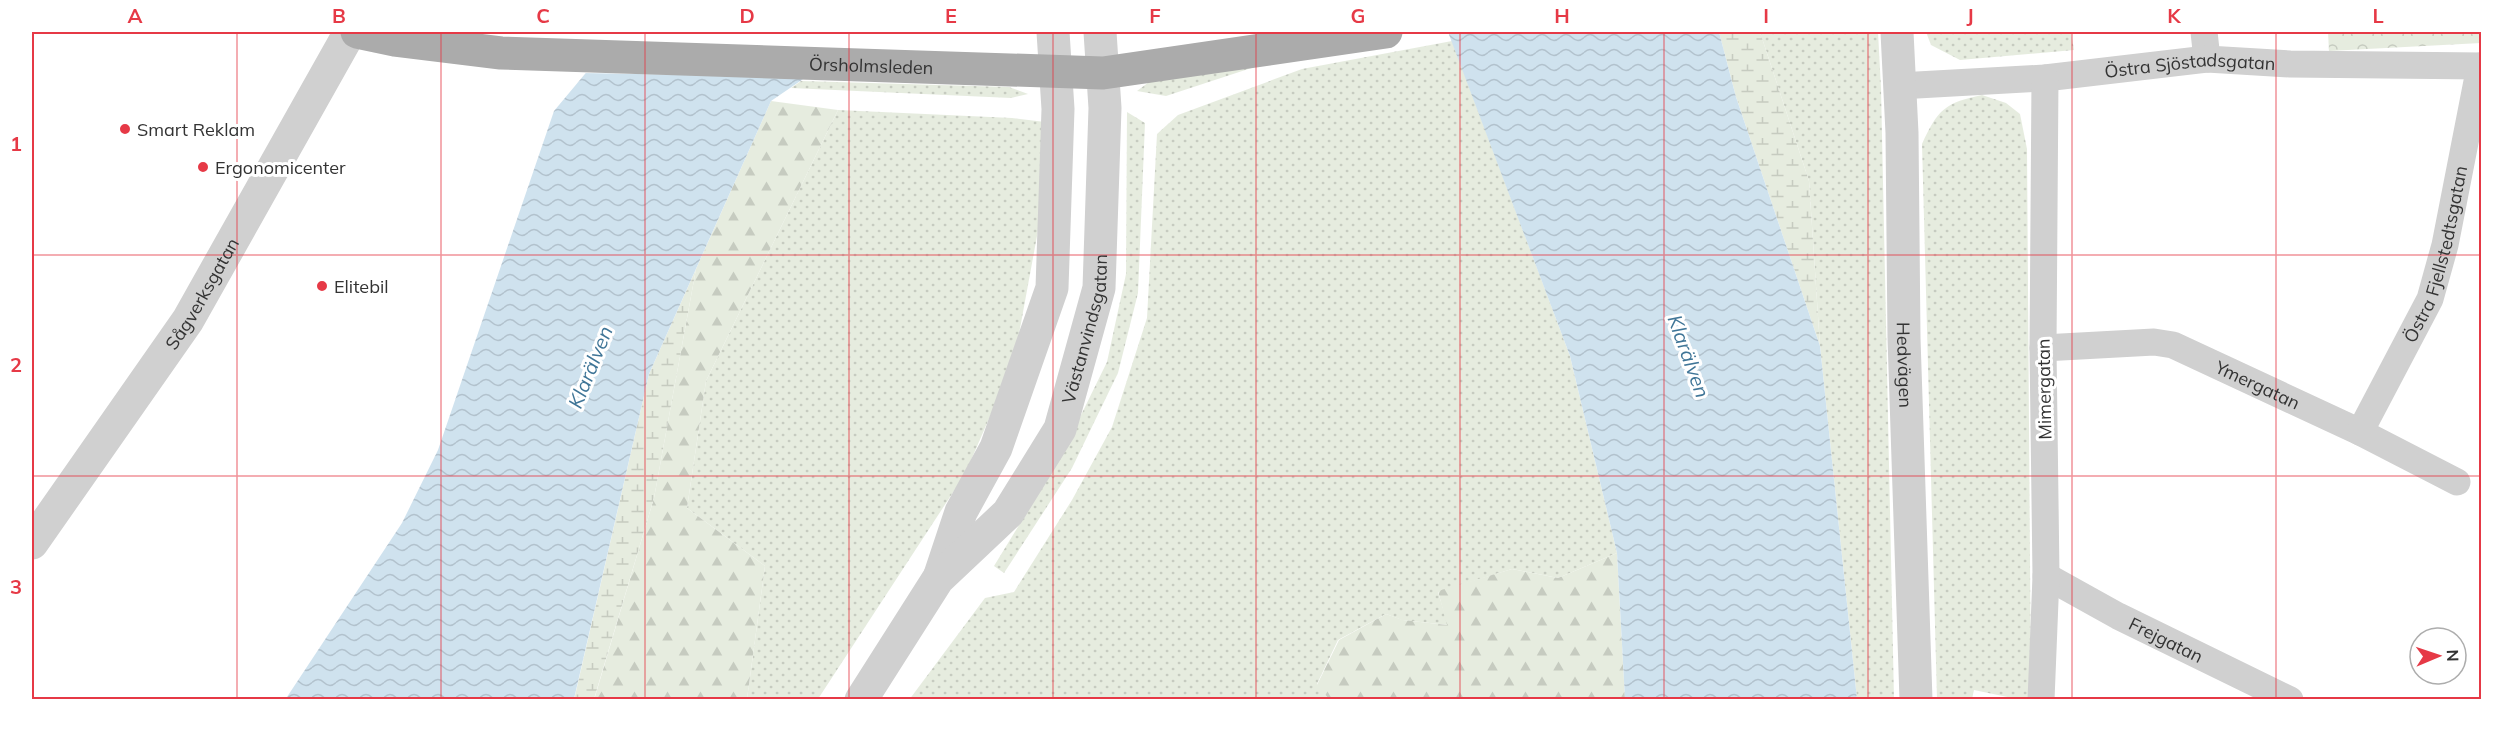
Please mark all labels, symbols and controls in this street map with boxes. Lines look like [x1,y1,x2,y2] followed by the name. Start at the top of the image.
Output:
[128,3,143,28] text: A
[332,3,346,28] text: B
[536,3,550,28] text: C
[739,3,755,28] text: D
[945,3,957,28] text: E
[1149,3,1161,28] text: F
[1351,3,1365,28] text: G
[1554,3,1570,28] text: H
[1763,3,1769,28] text: I
[1966,3,1974,28] text: J
[2167,3,2181,28] text: K
[2372,3,2384,28] text: L
[2103,47,2276,82] street label: Östra Sjöstadsgatan
[809,52,934,79] street label: Örsholmsleden
[137,118,255,141] place label: Smart Reklam
[118,122,132,136] marker: Smart Reklam
[10,131,22,156] text: 1
[215,156,346,179] place label: Ergonomicenter
[196,160,210,174] marker: Ergonomicenter
[2398,164,2472,346] street label: Östra Fjellstedtsgatan
[160,233,244,354] street label: Sågverksgatan
[1056,254,1112,406] street label: Västanvindsgatan
[334,275,389,298] place label: Elitebil
[315,279,329,293] marker: Elitebil
[1662,311,1716,401] water label: Klarälven
[562,322,618,412] water label: Klarälven
[1892,322,1918,408] street label: Hedvägen
[2032,338,2056,440] street label: Mimergatan
[10,352,22,377] text: 2
[2211,354,2304,414] street label: Ymergatan
[10,574,22,599] text: 3
[2125,612,2207,667] street label: Frejgatan
[2408,626,2468,686] north arrow
[2443,649,2463,662] text: N

